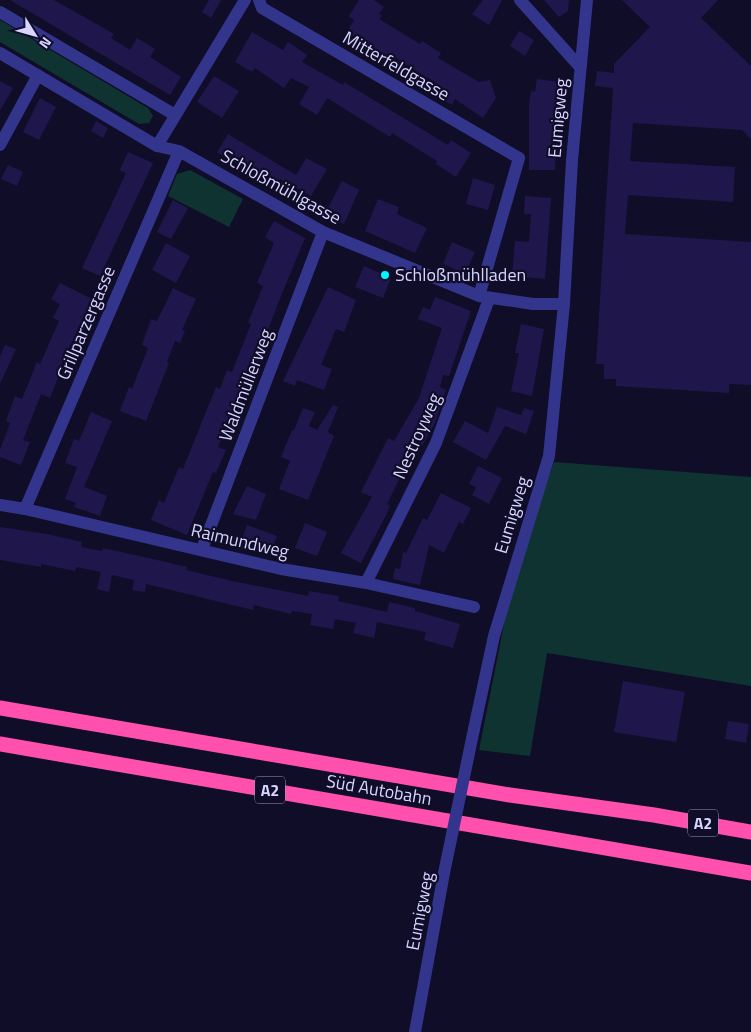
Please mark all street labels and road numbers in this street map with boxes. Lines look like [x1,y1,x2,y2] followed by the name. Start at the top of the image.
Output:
[338,24,455,107] street label: Mitterfeldgasse
[541,77,574,159] street label: Eumigweg
[216,142,346,231] street label: Schloßmühlgasse
[49,262,122,384] street label: Grillparzergasse
[212,325,279,445] street label: Waldmüllerweg
[386,388,448,483] street label: Nestroyweg
[487,473,536,557] street label: Eumigweg
[188,516,292,565] street label: Raimundweg
[324,767,434,812] street label: Süd Autobahn
[255,776,285,804] road number: A2
[688,810,718,836] road number: A2
[399,869,440,953] street label: Eumigweg

